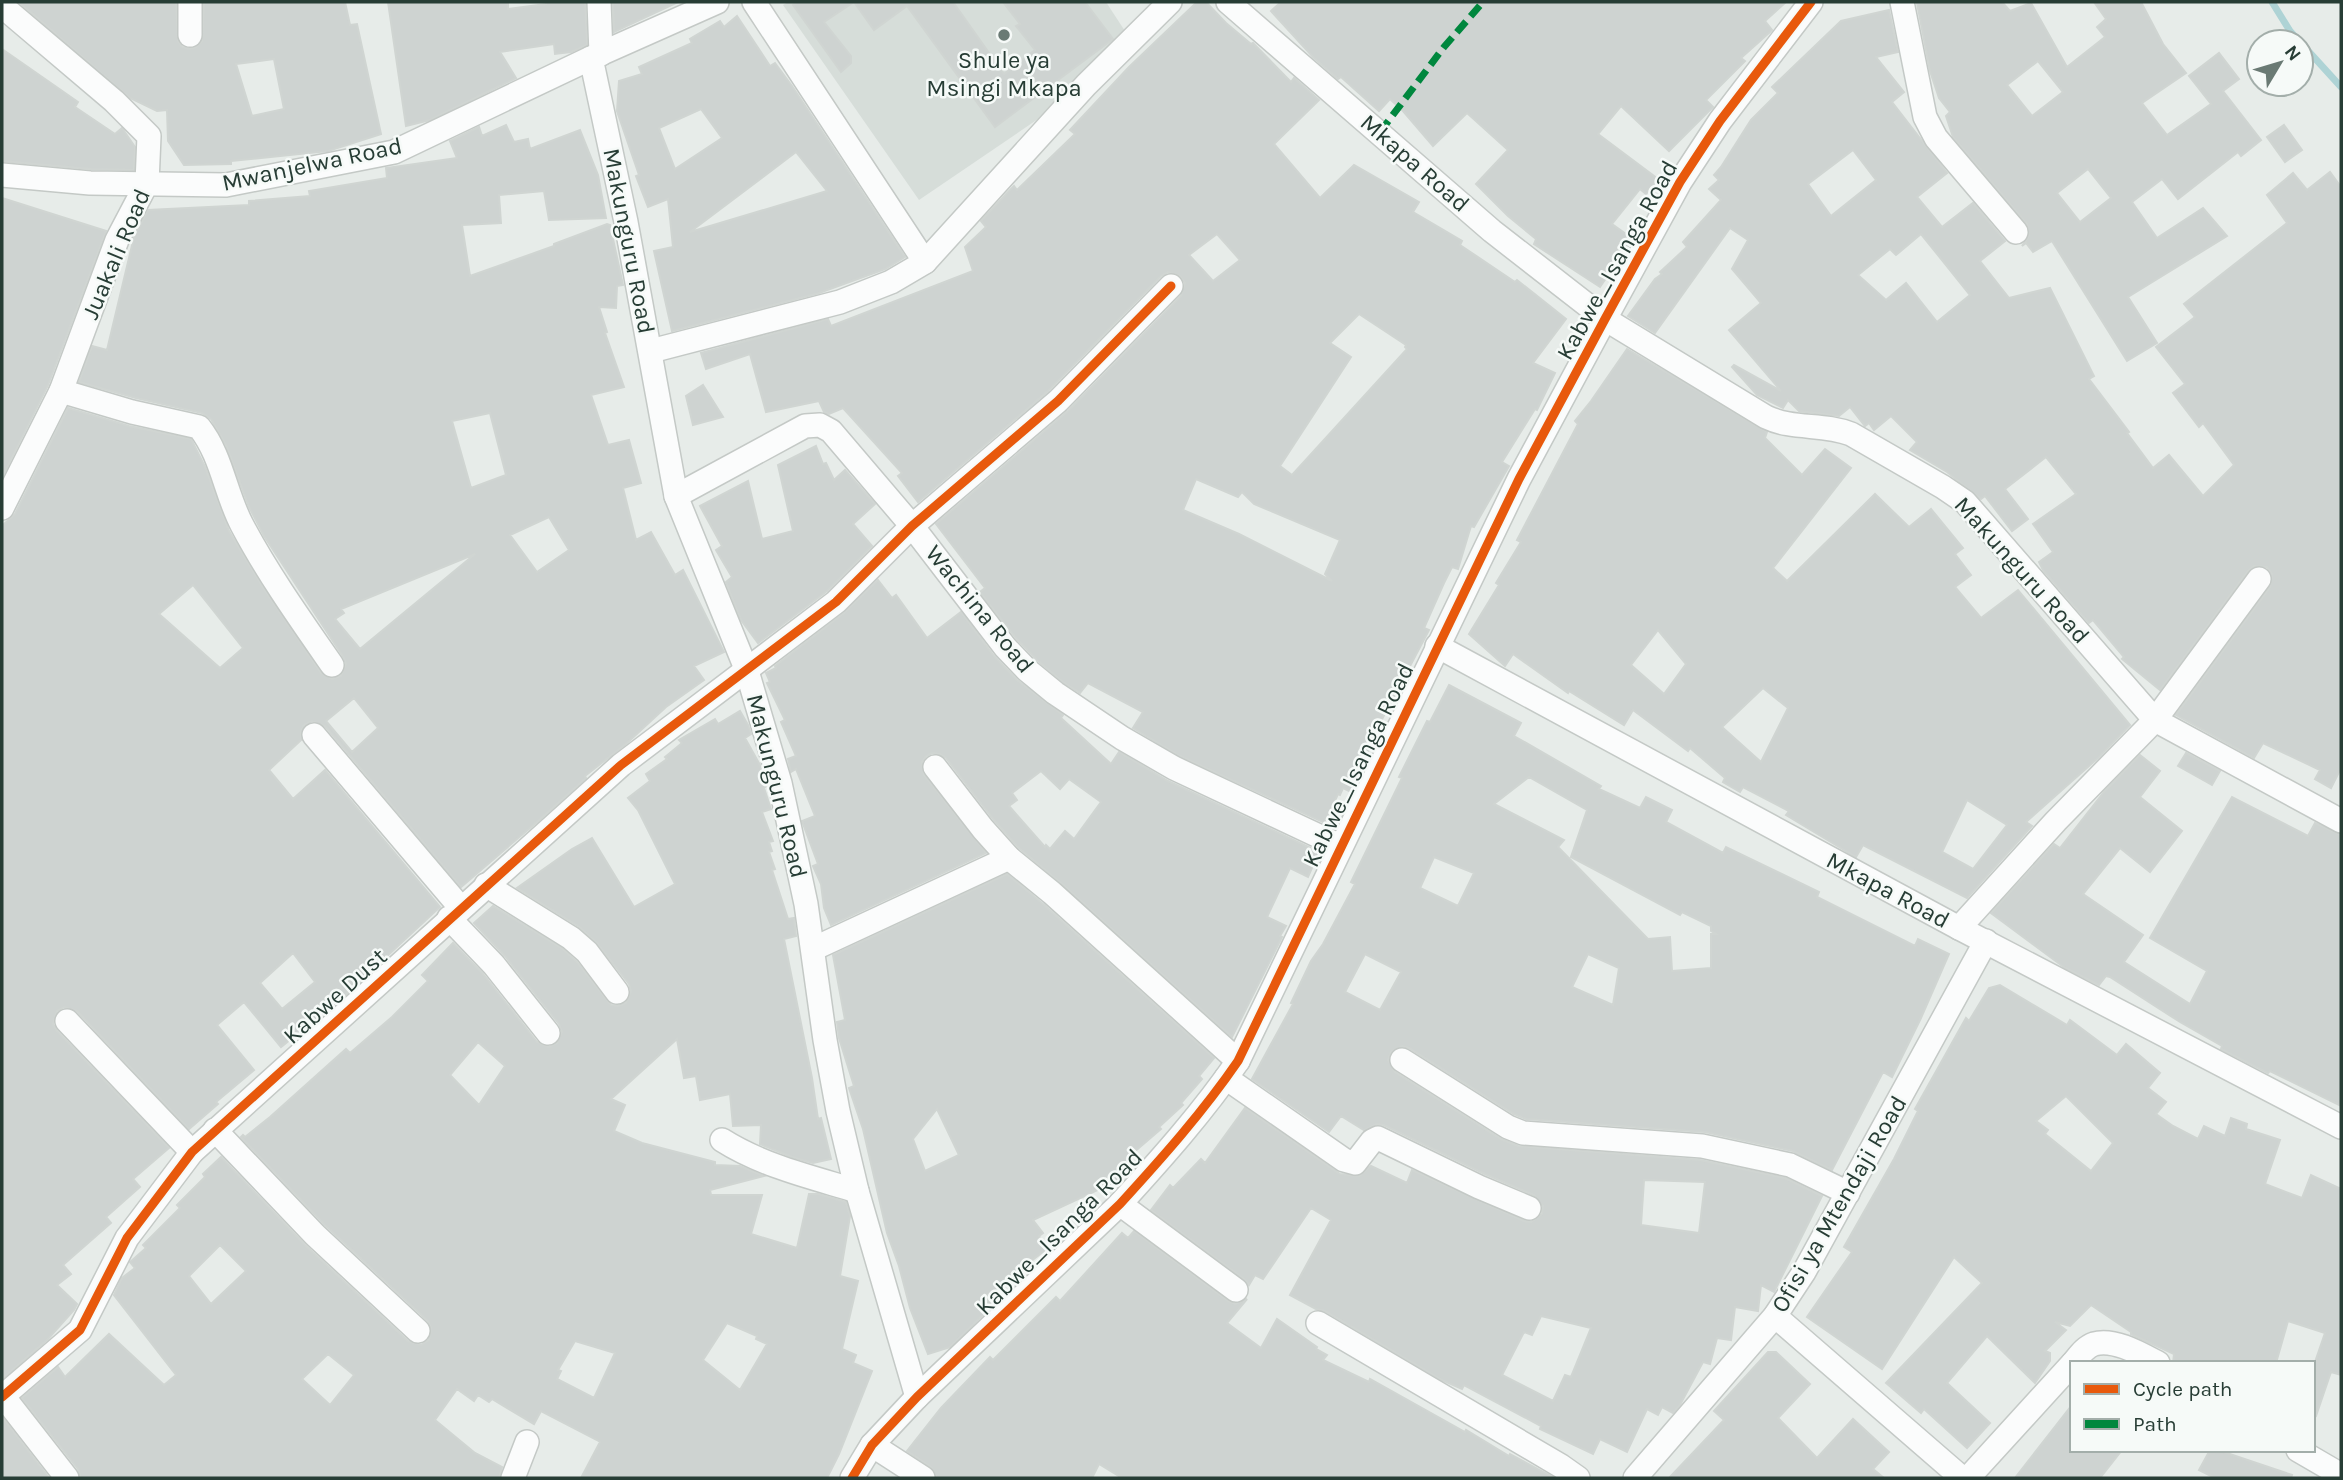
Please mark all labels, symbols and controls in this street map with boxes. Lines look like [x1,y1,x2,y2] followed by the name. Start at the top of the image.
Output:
[996,27,1012,43] marker: Shule ya Msingi Mkapa
[2245,28,2315,98] north arrow
[2280,41,2305,65] text: N
[926,46,1082,102] place label: Shule ya Msingi Mkapa
[1355,108,1475,218] street label: Mkapa Road
[219,131,405,197] street label: Mwanjelwa Road
[597,146,661,336] street label: Makunguru Road
[1550,155,1684,365] street label: Kabwe_Isanga Road
[76,185,156,323] street label: Juakali Road
[1949,491,2095,649] street label: Makunguru Road
[920,539,1040,679] street label: Wachina Road
[1296,658,1420,872] street label: Kabwe_Isanga Road
[741,691,813,881] street label: Makunguru Road
[1822,846,1954,934] street label: Mkapa Road
[278,942,392,1050] street label: Kabwe Dust
[1765,1091,1913,1317] street label: Ofisi ya Mtendaji Road
[970,1143,1148,1321] street label: Kabwe_Isanga Road
[2070,1361,2315,1452] legend
[2133,1377,2233,1401] text: Cycle path
[2133,1412,2177,1436] text: Path

